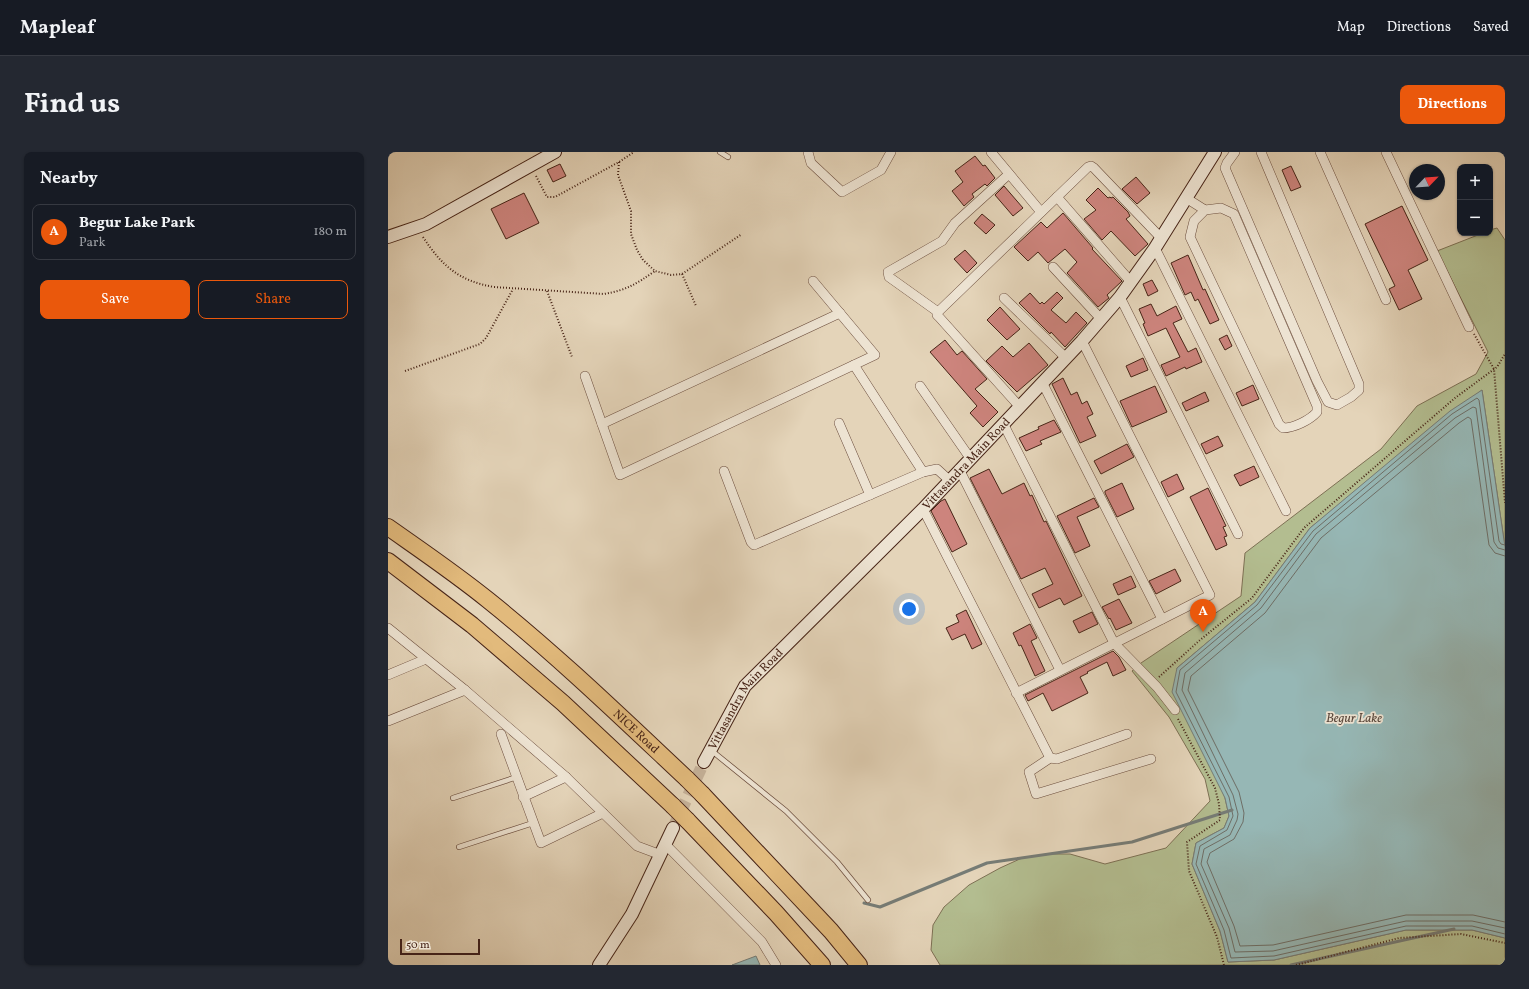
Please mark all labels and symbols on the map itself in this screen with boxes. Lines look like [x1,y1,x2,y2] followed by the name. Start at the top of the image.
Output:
[1409,164,1445,200] north arrow
[919,414,1015,514] street label: Vittasandra Main Road
[899,599,919,619] your location
[1190,599,1216,632] pin: A
[705,645,787,753] street label: Vittasandra Main Road
[609,706,662,758] street label: NICE Road
[1326,710,1382,728] water label: Begur Lake
[400,937,480,956] scale bar

